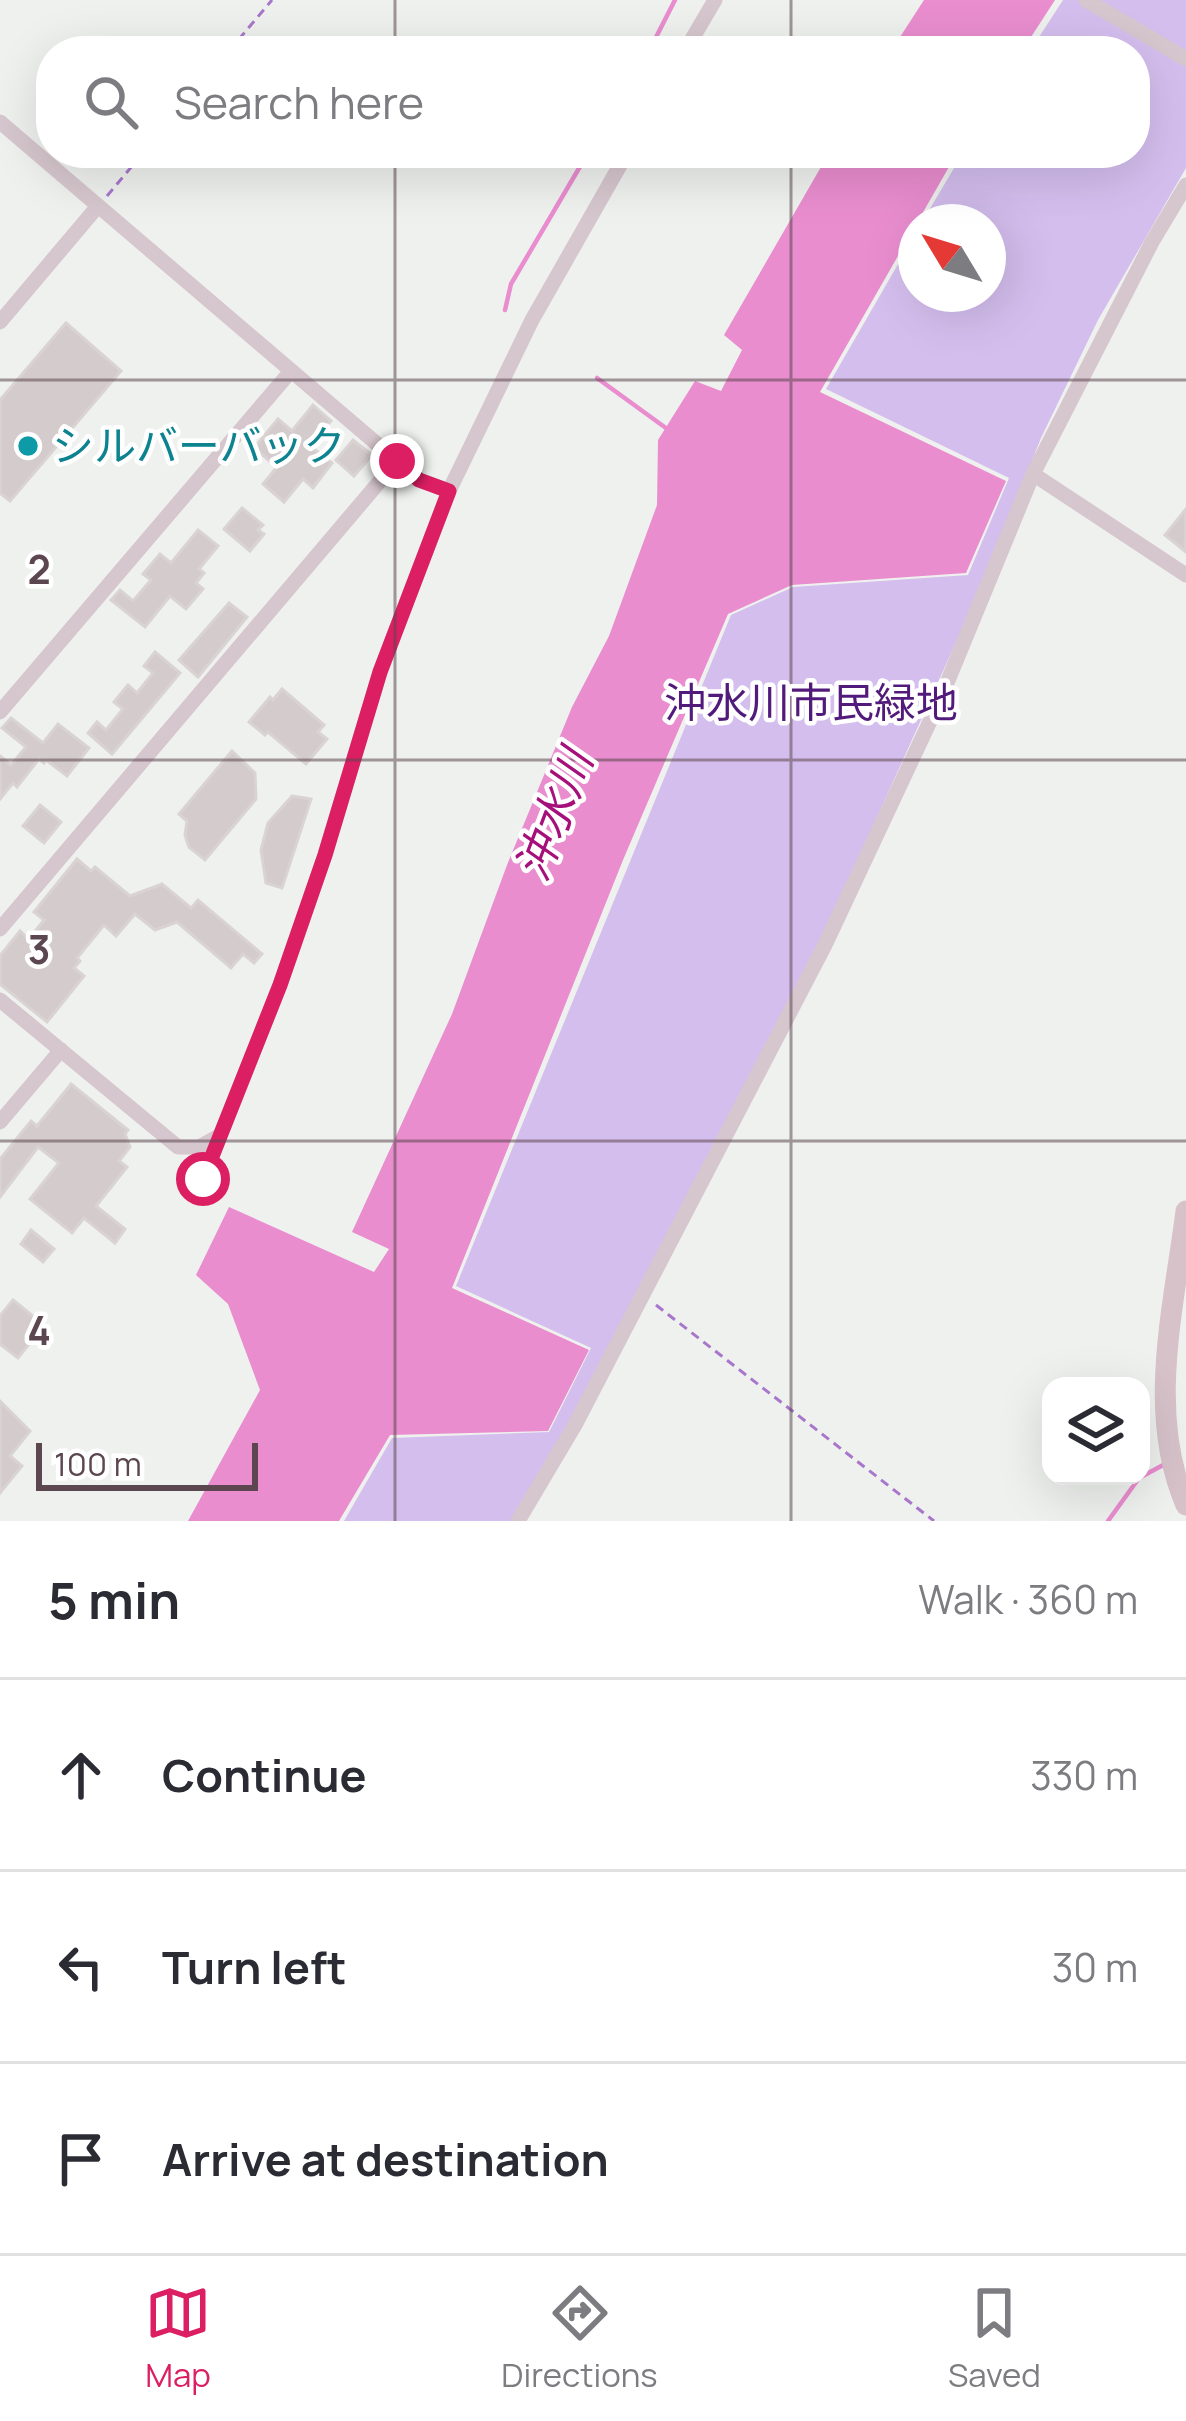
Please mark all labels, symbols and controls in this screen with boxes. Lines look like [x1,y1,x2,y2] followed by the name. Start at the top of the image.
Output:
[36,36,1150,168] search box
[78,69,144,135] icon: search
[174,71,424,133] text: Search here
[898,204,1006,312] north arrow
[52,416,346,474] place label: シルバーバック
[15,433,41,459] marker: シルバーバック
[370,434,424,488] route end
[27,542,51,596] text: 2
[664,673,958,731] park label: 沖水川市民緑地
[500,737,608,889] water label: 沖水川
[28,922,50,976] text: 3
[176,1152,230,1206] route start
[27,1303,51,1357] text: 4
[1042,1377,1150,1485] map controls
[1042,1377,1150,1485] button: layers
[36,1437,258,1490] scale bar
[54,1441,142,1486] text: 100 m
[48,1565,180,1634] text: 5 min
[918,1572,1138,1626] text: Walk · 360 m
[48,1742,114,1808] icon: ahead
[162,1744,367,1806] text: Continue
[1030,1748,1138,1802] text: 330 m
[48,1934,114,2000] icon: left
[162,1936,347,1998] text: Turn left
[1052,1940,1138,1994] text: 30 m
[48,2126,114,2192] icon: arrive
[162,2128,609,2190] text: Arrive at destination
[145,2280,211,2397] tab: Map
[501,2280,658,2397] tab: Directions
[948,2280,1041,2397] tab: Saved

